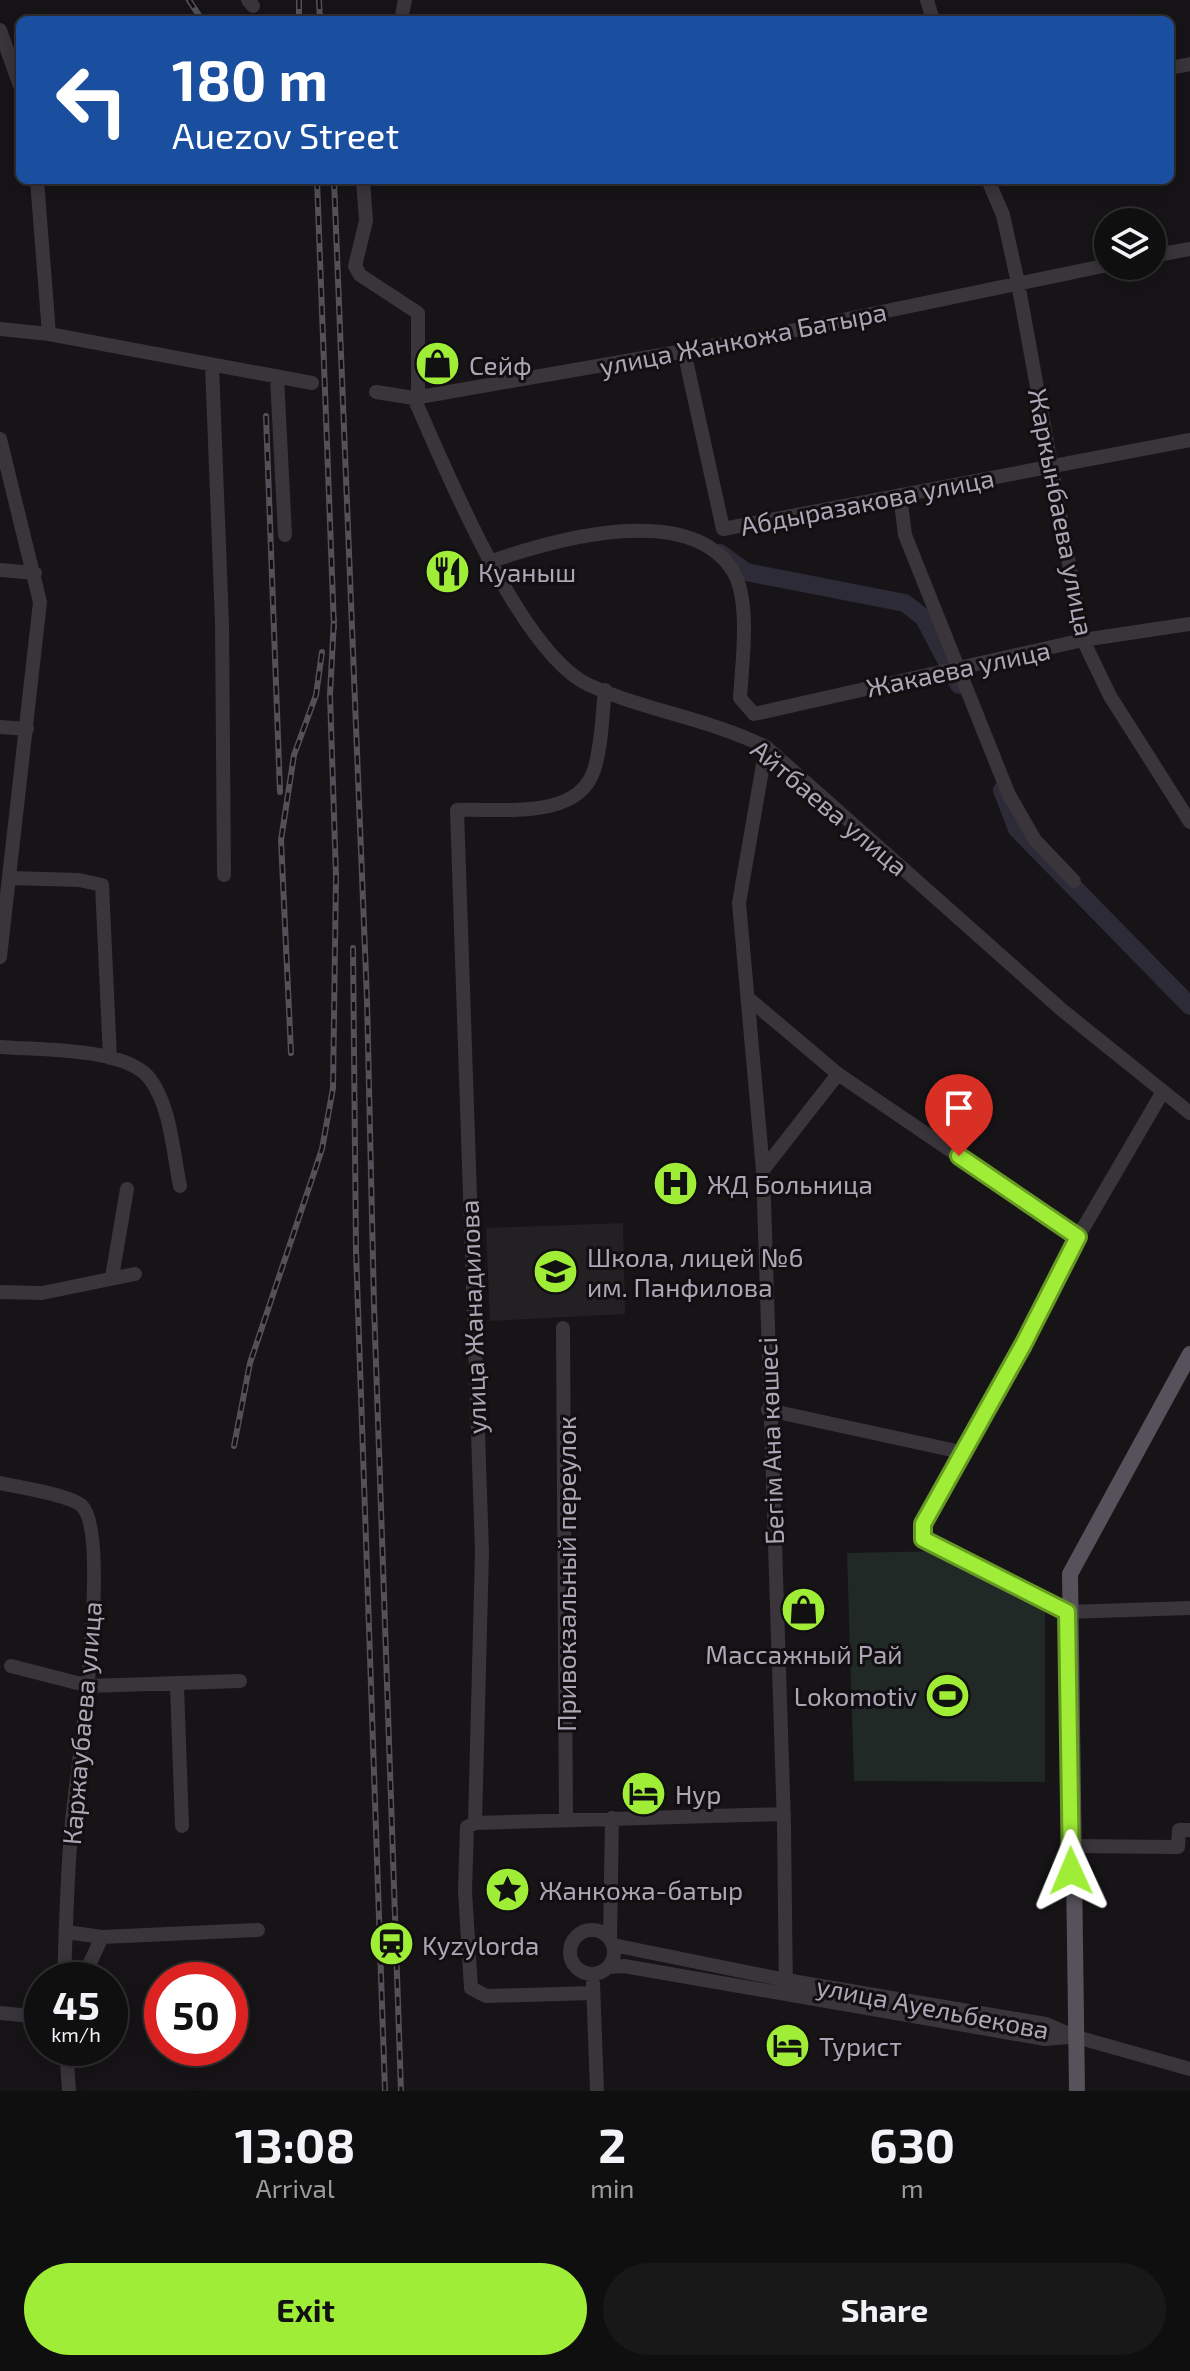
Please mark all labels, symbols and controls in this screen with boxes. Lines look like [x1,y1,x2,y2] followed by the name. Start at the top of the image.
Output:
[172,45,328,112] text: 180 m
[40,48,144,152] icon: left
[172,113,399,156] text: Auezov Street
[1094,208,1166,280] map controls
[1094,208,1166,280] button: layers
[597,295,889,382] street label: улица Жанкожа Батыра
[414,340,462,388] shop icon: Сейф
[469,349,532,380] place label: Сейф
[1022,386,1101,639] street label: Жаркынбаева улица
[738,461,997,542] street label: Абдыразакова улица
[423,547,471,595] restaurant icon: Куаныш
[478,556,576,588] place label: Куаныш
[863,633,1053,704] street label: Жакаева улица
[745,733,915,882] street label: Айтбаева улица
[925,1074,993,1156] pin
[937,1086,981,1130] icon: arrive
[652,1159,700,1207] hospital icon: ЖД Больница
[707,1168,873,1199] place label: ЖД Больница
[452,1199,493,1435] street label: улица Жанадилова
[587,1241,803,1302] place label: Школа, лицей №6 им. Панфилова
[532,1247,580,1295] school or university icon: Школа, лицей №6 им. Панфилова
[751,1337,789,1545] street label: Бегім Ана көшесі
[550,1416,582,1732] street label: Привокзальный переулок
[780,1586,828,1634] shop icon: Массажный Рай
[55,1600,108,1846] street label: Каржаубаева улица
[705,1638,903,1669] place label: Массажный Рай
[924,1671,972,1719] sports icon: Lokomotiv
[794,1680,917,1711] place label: Lokomotiv
[620,1769,668,1817] hotel icon: Нур
[675,1778,721,1810] place label: Нур
[1029,1829,1113,1913] position arrow
[484,1865,532,1913] place icon: Жанкожа-батыр
[539,1874,743,1905] place label: Жанкожа-батыр
[367,1920,415,1968] station icon: Kyzylorda
[422,1929,539,1960] place label: Kyzylorda
[144,1962,248,2066] speed limit sign: 50
[814,1969,1052,2046] street label: улица Ауельбекова
[52,1980,100,2028] text: 45
[764,2021,812,2069] hotel icon: Турист
[51,2022,101,2046] text: km/h
[819,2030,902,2062] place label: Турист
[235,2115,355,2173] text: 13:08
[598,2115,626,2173] text: 2
[869,2115,955,2173] text: 630
[256,2172,335,2203] text: Arrival
[590,2172,634,2203] text: min
[901,2172,924,2203] text: m
[24,2263,587,2355] button: Exit
[603,2263,1166,2355] button: Share

